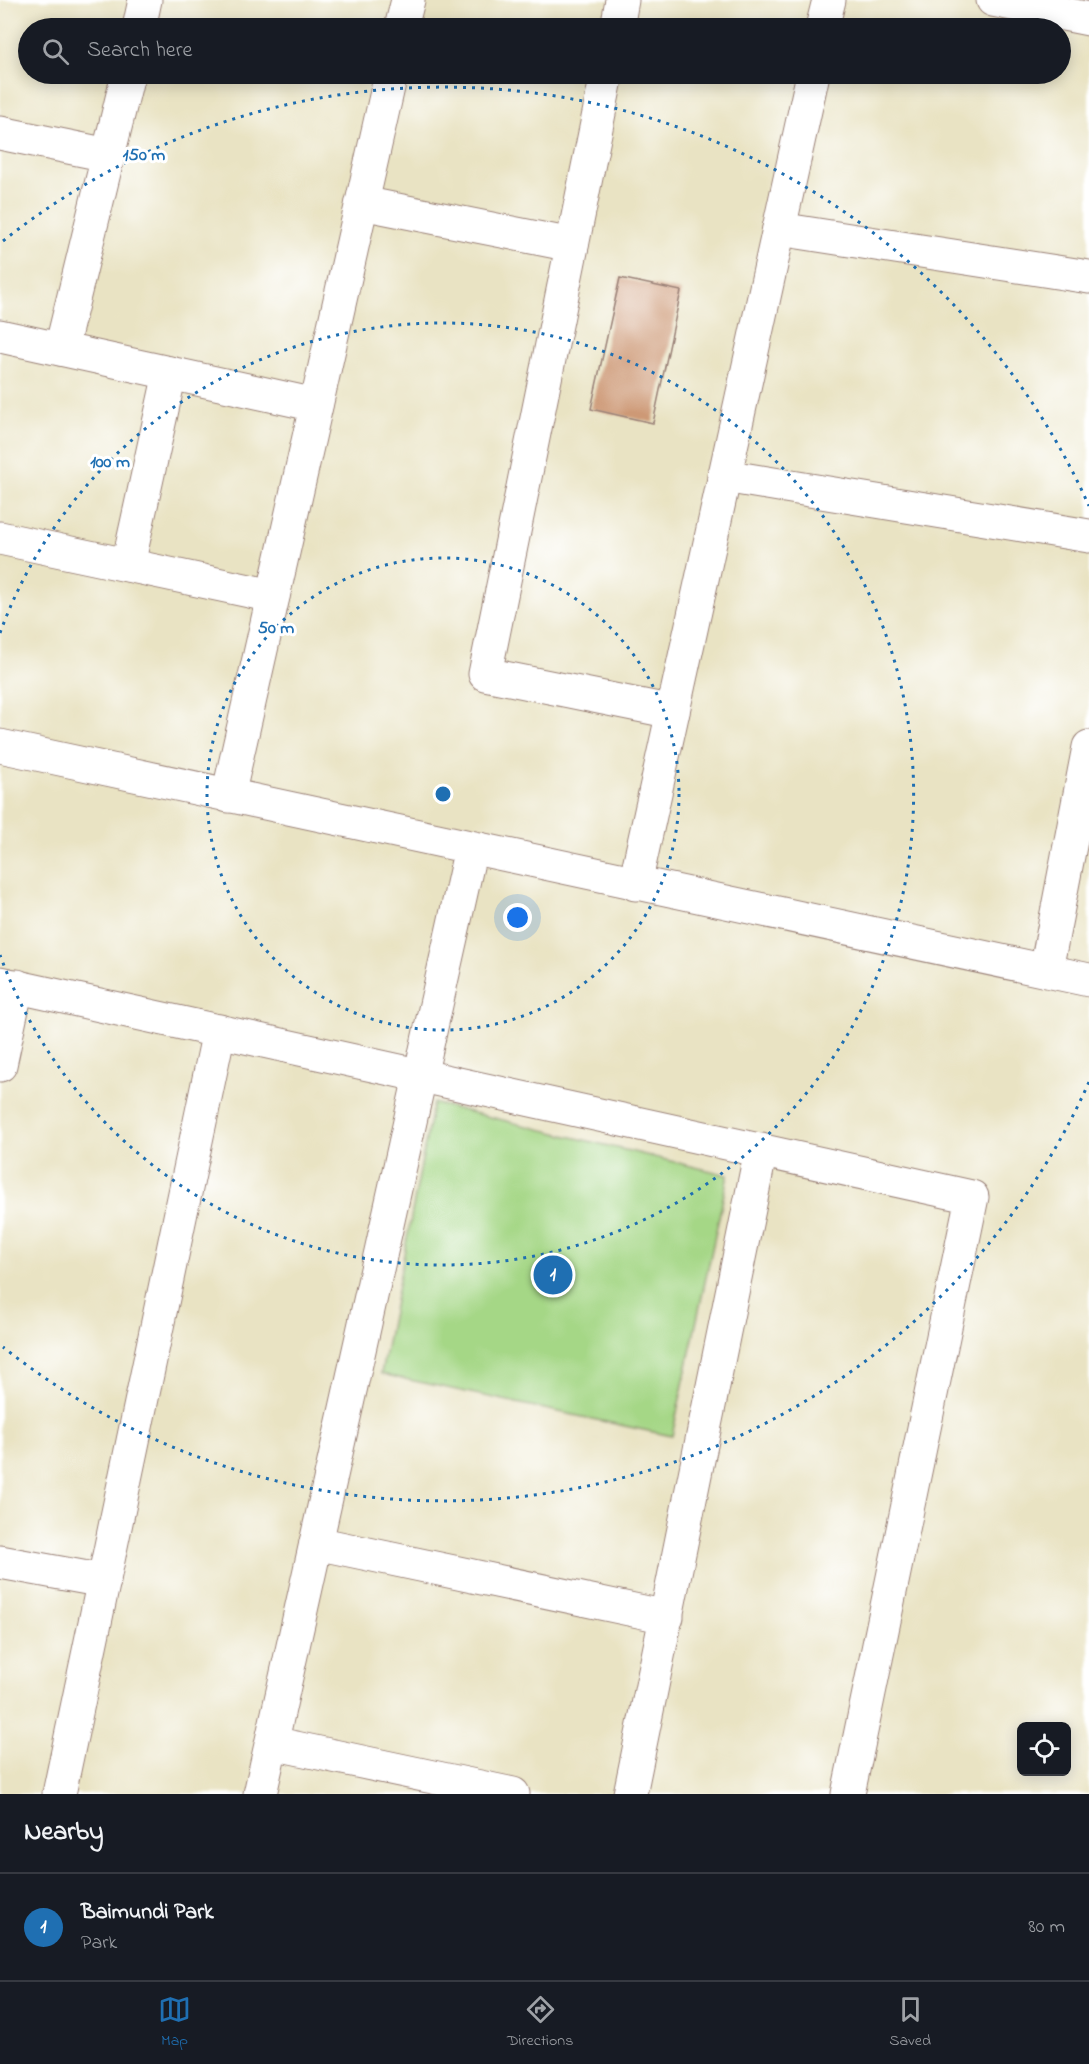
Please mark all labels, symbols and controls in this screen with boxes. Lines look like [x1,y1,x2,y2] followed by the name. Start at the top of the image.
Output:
[18,18,1071,84] search box
[39,35,72,68] icon: search
[87,35,192,67] text: Search here
[123,143,165,169] text: 150 m
[90,450,130,476] text: 100 m
[258,616,294,642] text: 50 m
[433,784,453,804] centre of rings
[503,903,532,932] your location
[534,1252,572,1298] pin: 1
[1017,1722,1071,1776] map controls
[1017,1722,1071,1776] button: locate
[24,1814,103,1852] text: Nearby
[81,1897,214,1929] text: Baimundi Park
[40,1913,47,1942] text: 1
[1028,1913,1065,1942] text: 80 m
[81,1929,117,1958] text: Park
[158,1993,191,2053] tab: Map
[507,1993,573,2053] tab: Directions
[889,1993,931,2053] tab: Saved

